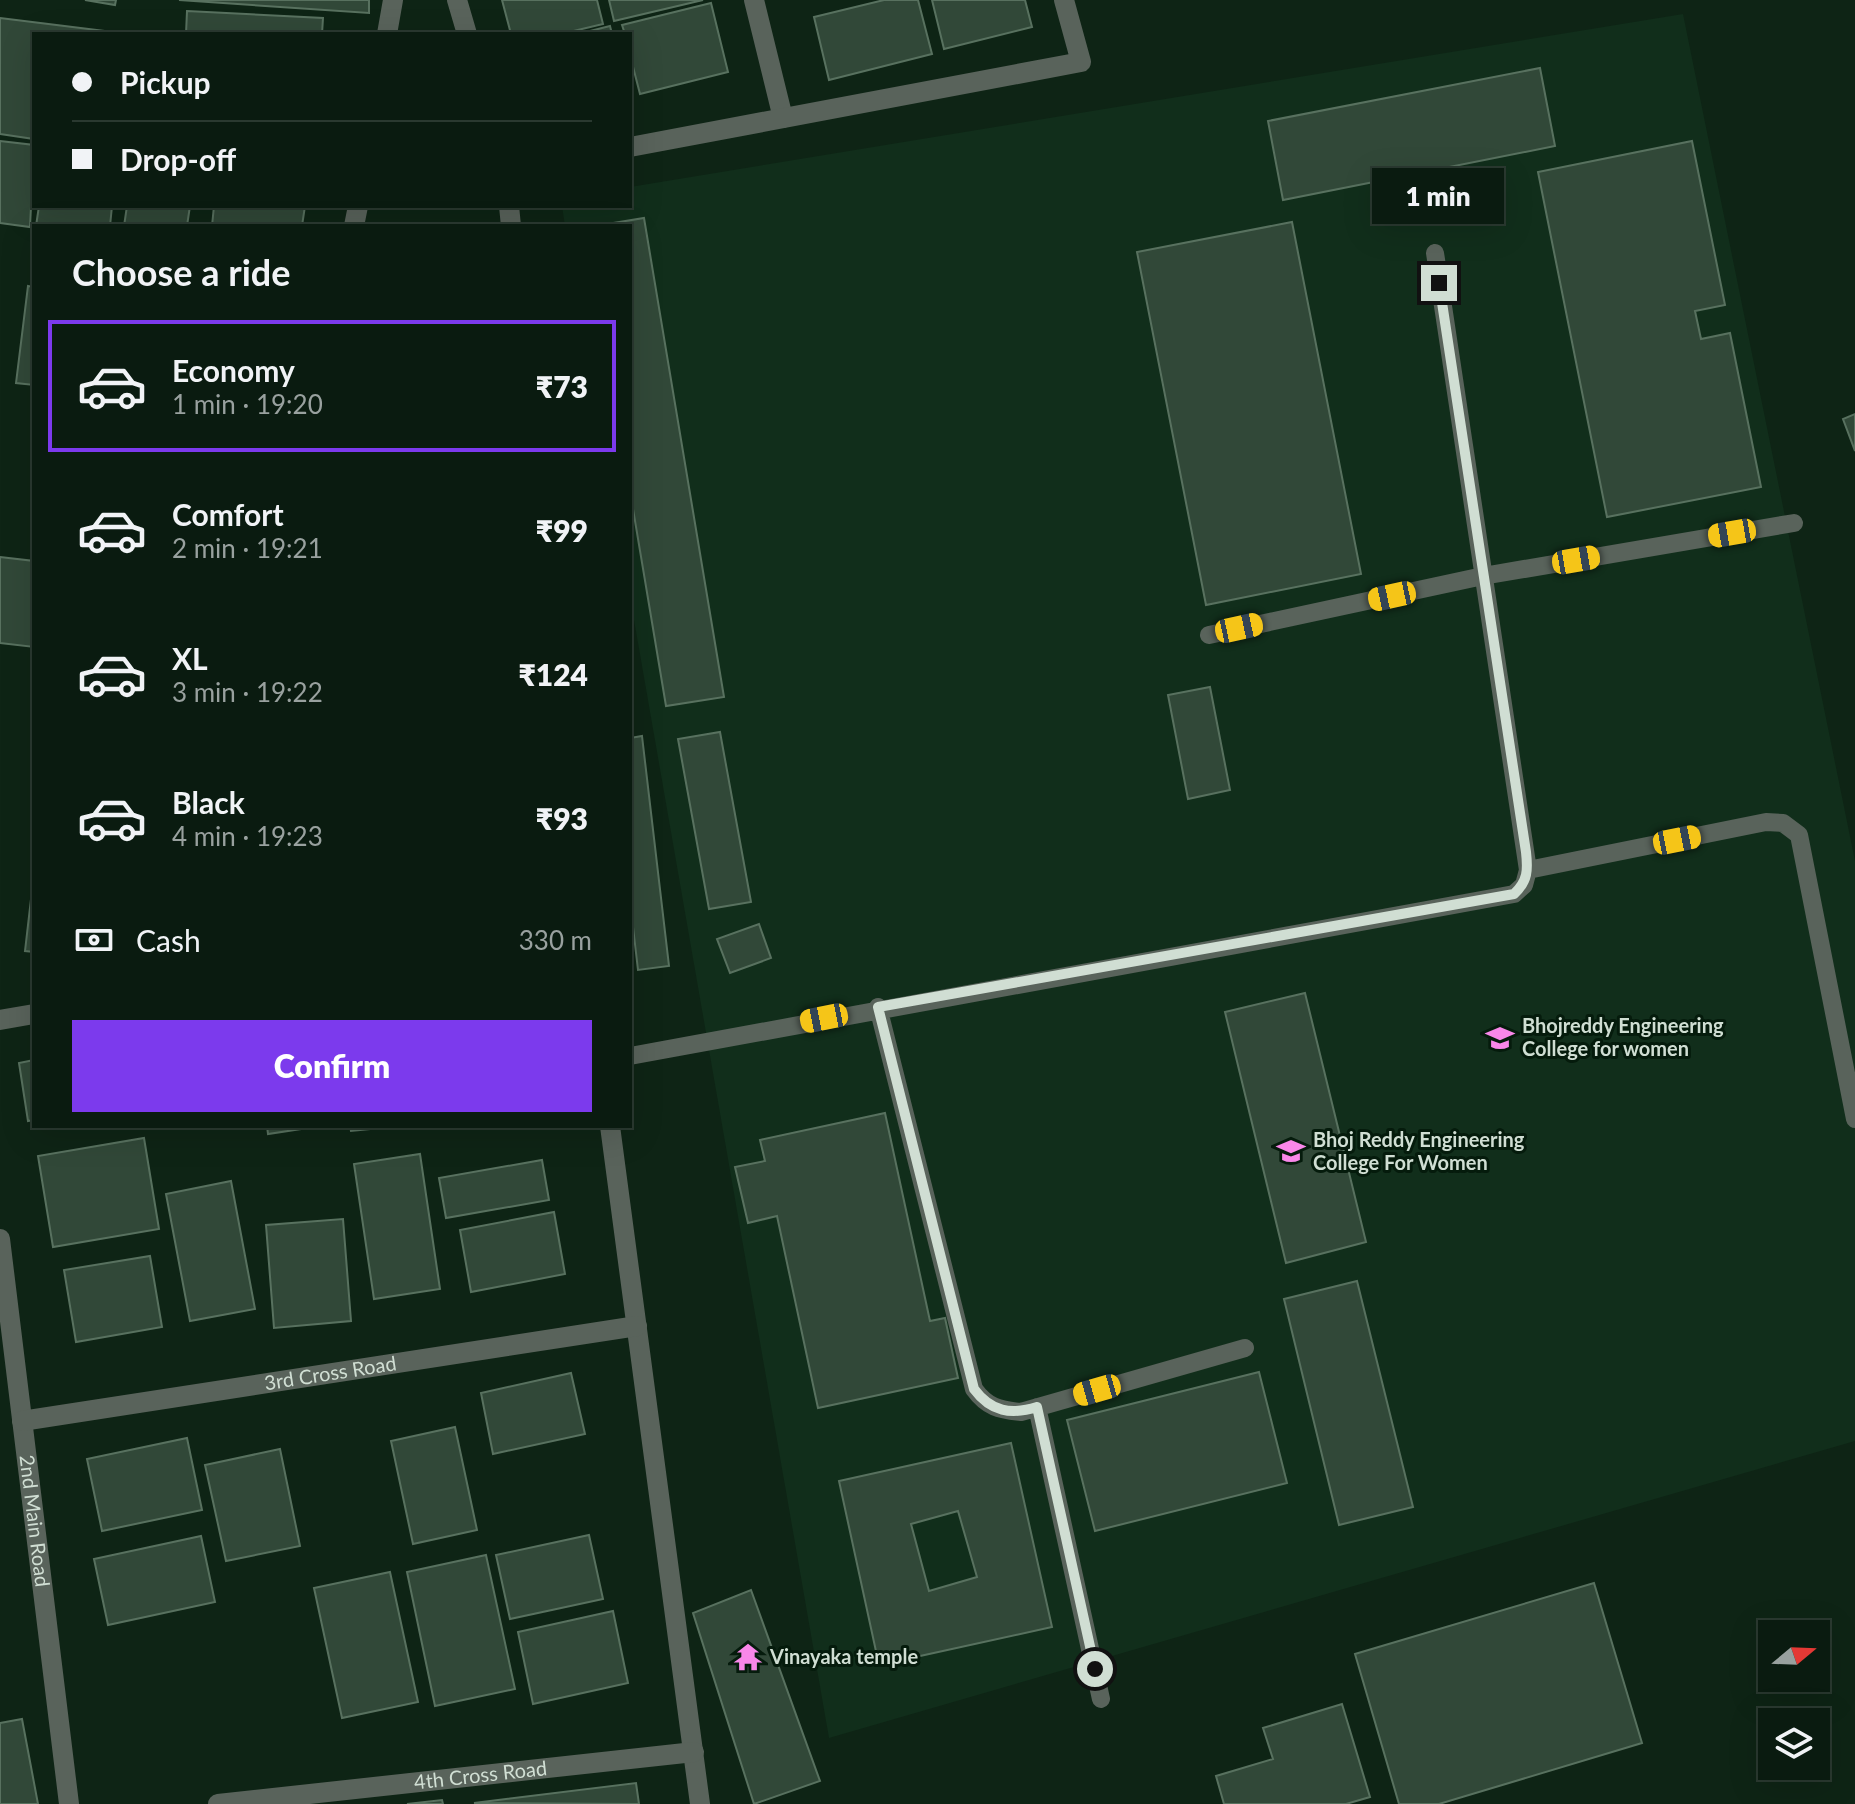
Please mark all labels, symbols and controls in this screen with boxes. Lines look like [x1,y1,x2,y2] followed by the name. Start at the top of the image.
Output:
[120,64,211,100] text: Pickup
[120,141,236,177] text: Drop-off
[1373,167,1505,223] callout: 1 min
[1406,180,1470,212] text: 1 min
[72,250,291,294] text: Choose a ride
[1421,265,1457,301] route end
[76,350,148,422] icon: car
[172,352,295,388] text: Economy
[536,368,588,404] text: ₹73
[172,388,323,420] text: 1 min · 19:20
[76,494,148,566] icon: car
[172,496,284,532] text: Comfort
[536,512,588,548] text: ₹99
[1706,517,1758,549] car
[172,532,323,564] text: 2 min · 19:21
[1550,544,1602,576] car
[1366,579,1418,613] car
[1213,611,1265,645] car
[76,638,148,710] icon: car
[172,640,208,676] text: XL
[518,656,588,692] text: ₹124
[172,676,323,708] text: 3 min · 19:22
[76,782,148,854] icon: car
[172,784,245,820] text: Black
[536,800,588,836] text: ₹93
[172,820,323,852] text: 4 min · 19:23
[1651,824,1703,856] car
[72,918,116,962] icon: cash
[136,922,201,958] text: Cash
[519,924,592,956] text: 330 m
[798,1002,850,1034] car
[1522,1013,1724,1060] place label: Bhojreddy Engineering College for women
[72,1020,592,1112] button: Confirm
[1485,1023,1515,1053] school or university icon: Bhojreddy Engineering College for women
[1313,1127,1525,1174] place label: Bhoj Reddy Engineering College For Women
[1276,1136,1306,1166] school or university icon: Bhoj Reddy Engineering College For Women
[263,1350,398,1394] street label: 3rd Cross Road
[1071,1372,1123,1408] car
[15,1453,55,1588] street label: 2nd Main Road
[1758,1620,1830,1692] north arrow
[1758,1620,1830,1780] map controls
[733,1642,763,1672] temple icon: Vinayaka temple
[769,1644,918,1668] place label: Vinayaka temple
[1077,1651,1113,1687] route start
[1758,1708,1830,1780] button: layers
[413,1755,548,1794] street label: 4th Cross Road

